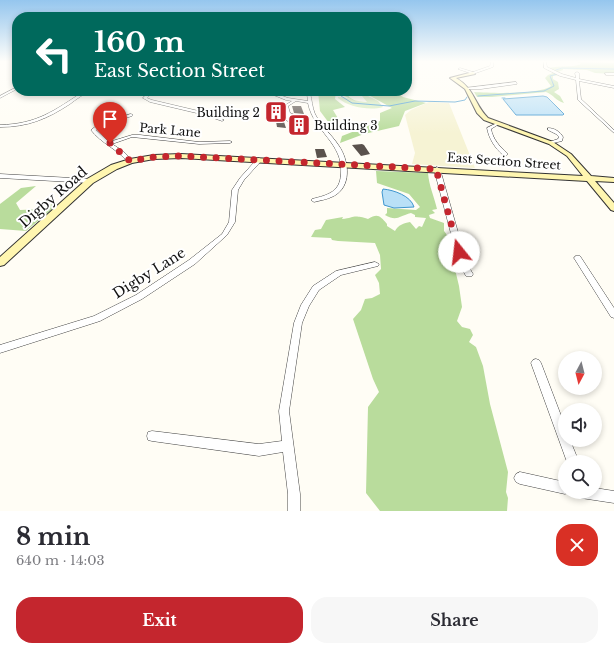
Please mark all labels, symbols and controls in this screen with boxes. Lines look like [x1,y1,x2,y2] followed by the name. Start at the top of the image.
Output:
[94,25,185,60] text: 160 m
[28,28,80,80] icon: left
[94,60,265,82] text: East Section Street
[263,99,289,125] building icon: Building 2
[93,102,127,143] pin
[196,105,260,120] place label: Building 2
[99,108,121,130] icon: arrive
[286,112,312,138] building icon: Building 3
[314,118,378,133] place label: Building 3
[139,120,201,140] street label: Park Lane
[447,150,562,172] street label: East Section Street
[15,162,91,231] street label: Digby Road
[438,231,480,273] position arrow
[109,243,189,303] street label: Digby Lane
[558,351,602,395] north arrow
[558,351,602,499] map controls
[558,403,602,447] button: sound
[558,455,602,499] button: search
[16,522,90,551] text: 8 min
[556,524,598,566] button: close
[16,552,105,569] text: 640 m · 14:03
[16,597,303,643] button: Exit
[311,597,598,643] button: Share

